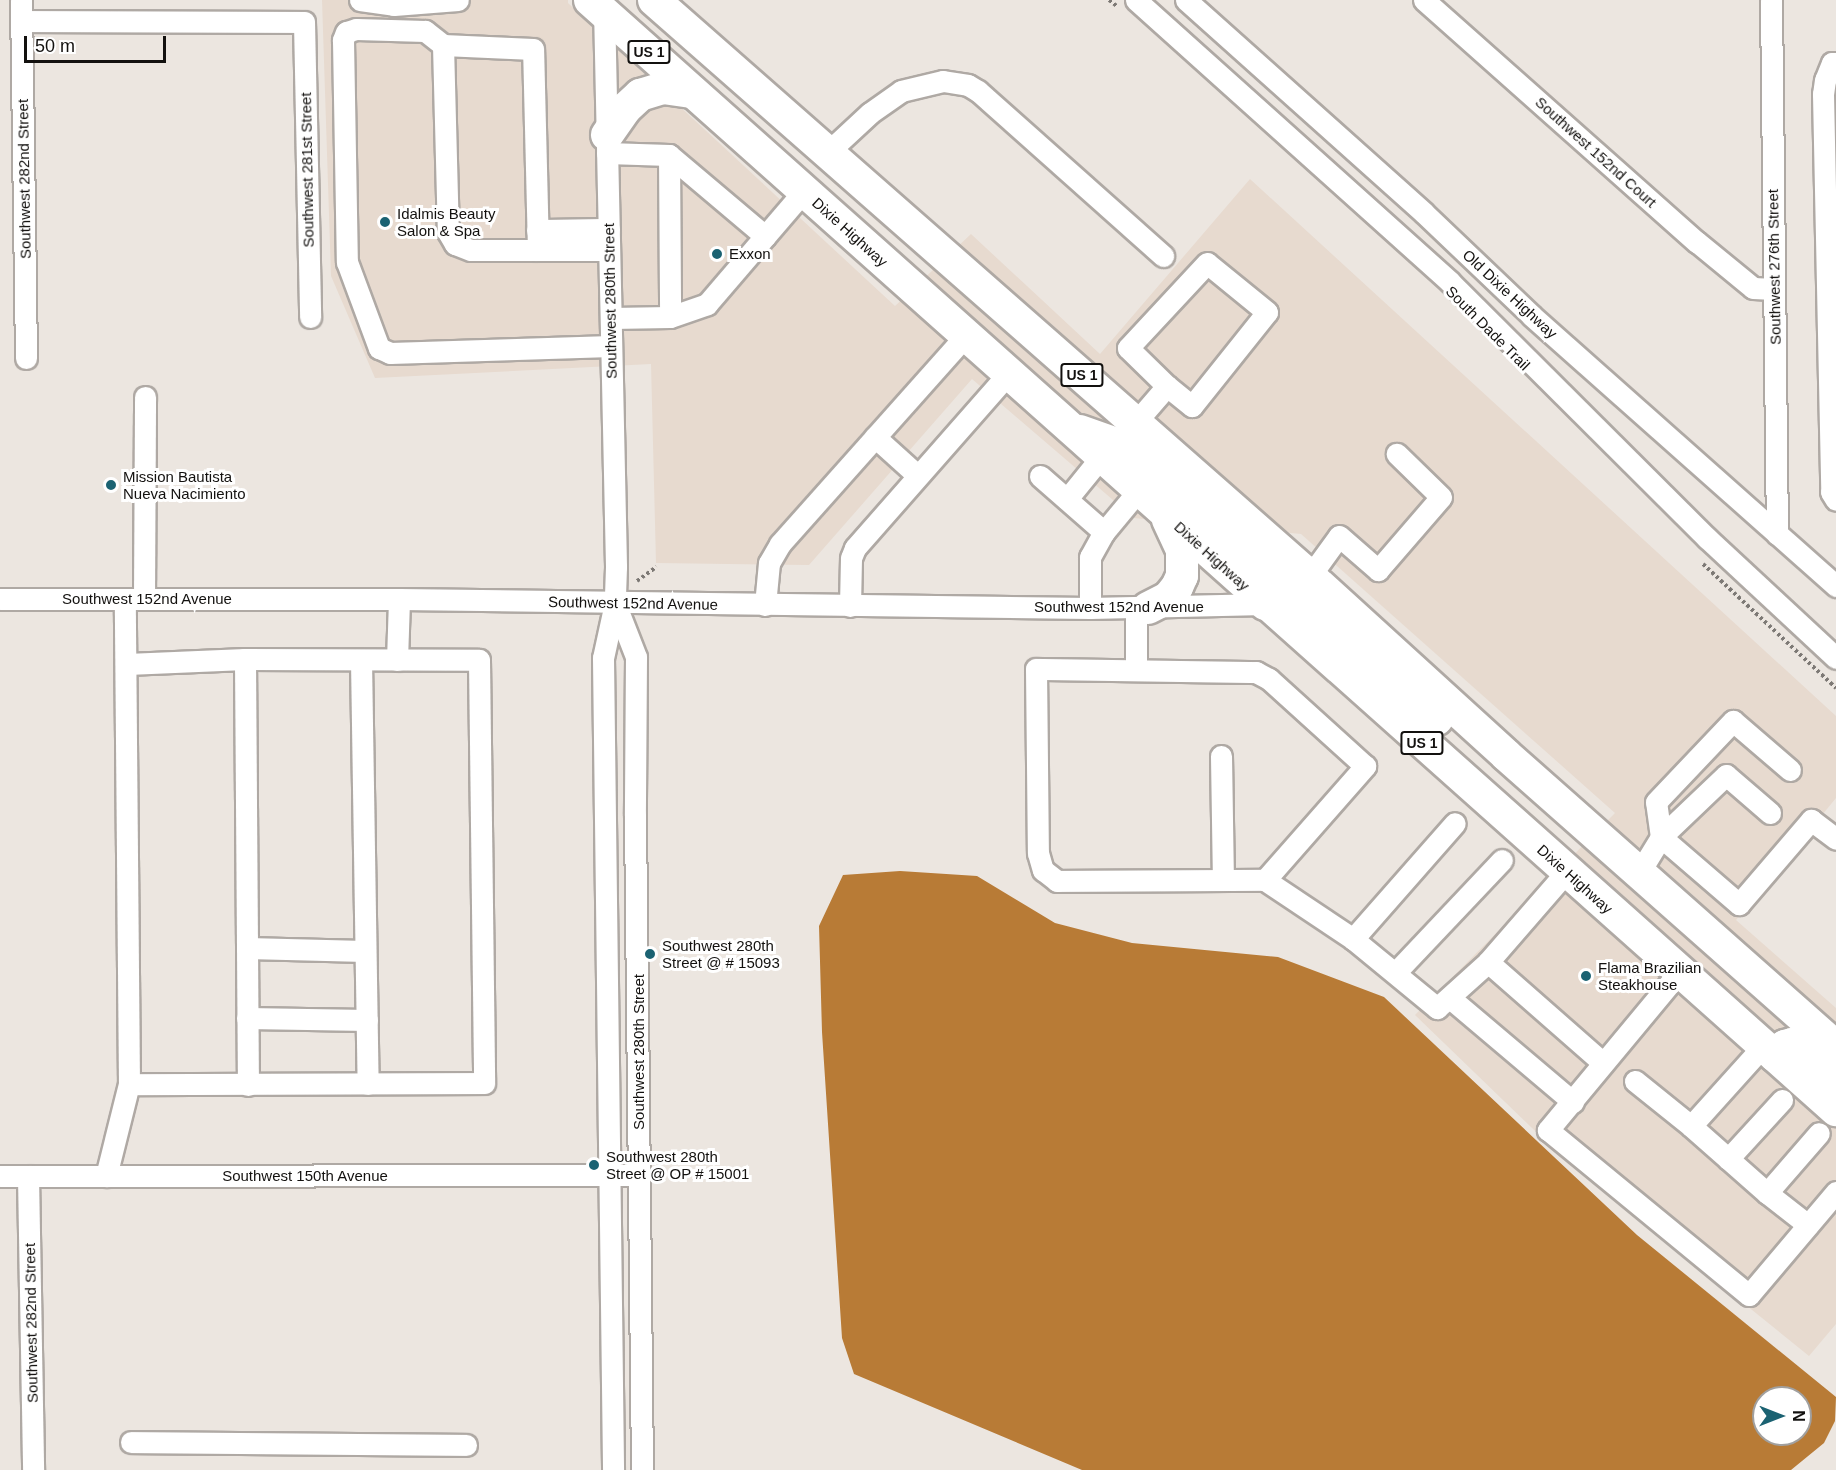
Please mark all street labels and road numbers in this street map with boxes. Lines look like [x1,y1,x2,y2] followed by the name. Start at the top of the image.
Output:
[626,41,672,63] road number: US 1
[297,92,317,248] street label: Southwest 281st Street
[1532,93,1660,211] street label: Southwest 152nd Court
[14,99,34,259] street label: Southwest 282nd Street
[1764,189,1784,345] street label: Southwest 276th Street
[809,194,891,270] street label: Dixie Highway
[600,223,620,379] street label: Southwest 280th Street
[1459,246,1561,342] street label: Old Dixie Highway
[1442,282,1534,374] street label: South Dade Trail
[1060,364,1104,386] road number: US 1
[1171,518,1253,594] street label: Dixie Highway
[62,590,232,608] street label: Southwest 152nd Avenue
[548,593,718,613] street label: Southwest 152nd Avenue
[1034,598,1204,616] street label: Southwest 152nd Avenue
[1400,732,1444,754] road number: US 1
[1534,841,1616,917] street label: Dixie Highway
[630,974,648,1130] street label: Southwest 280th Street
[222,1167,388,1185] street label: Southwest 150th Avenue
[21,1243,41,1403] street label: Southwest 282nd Street

